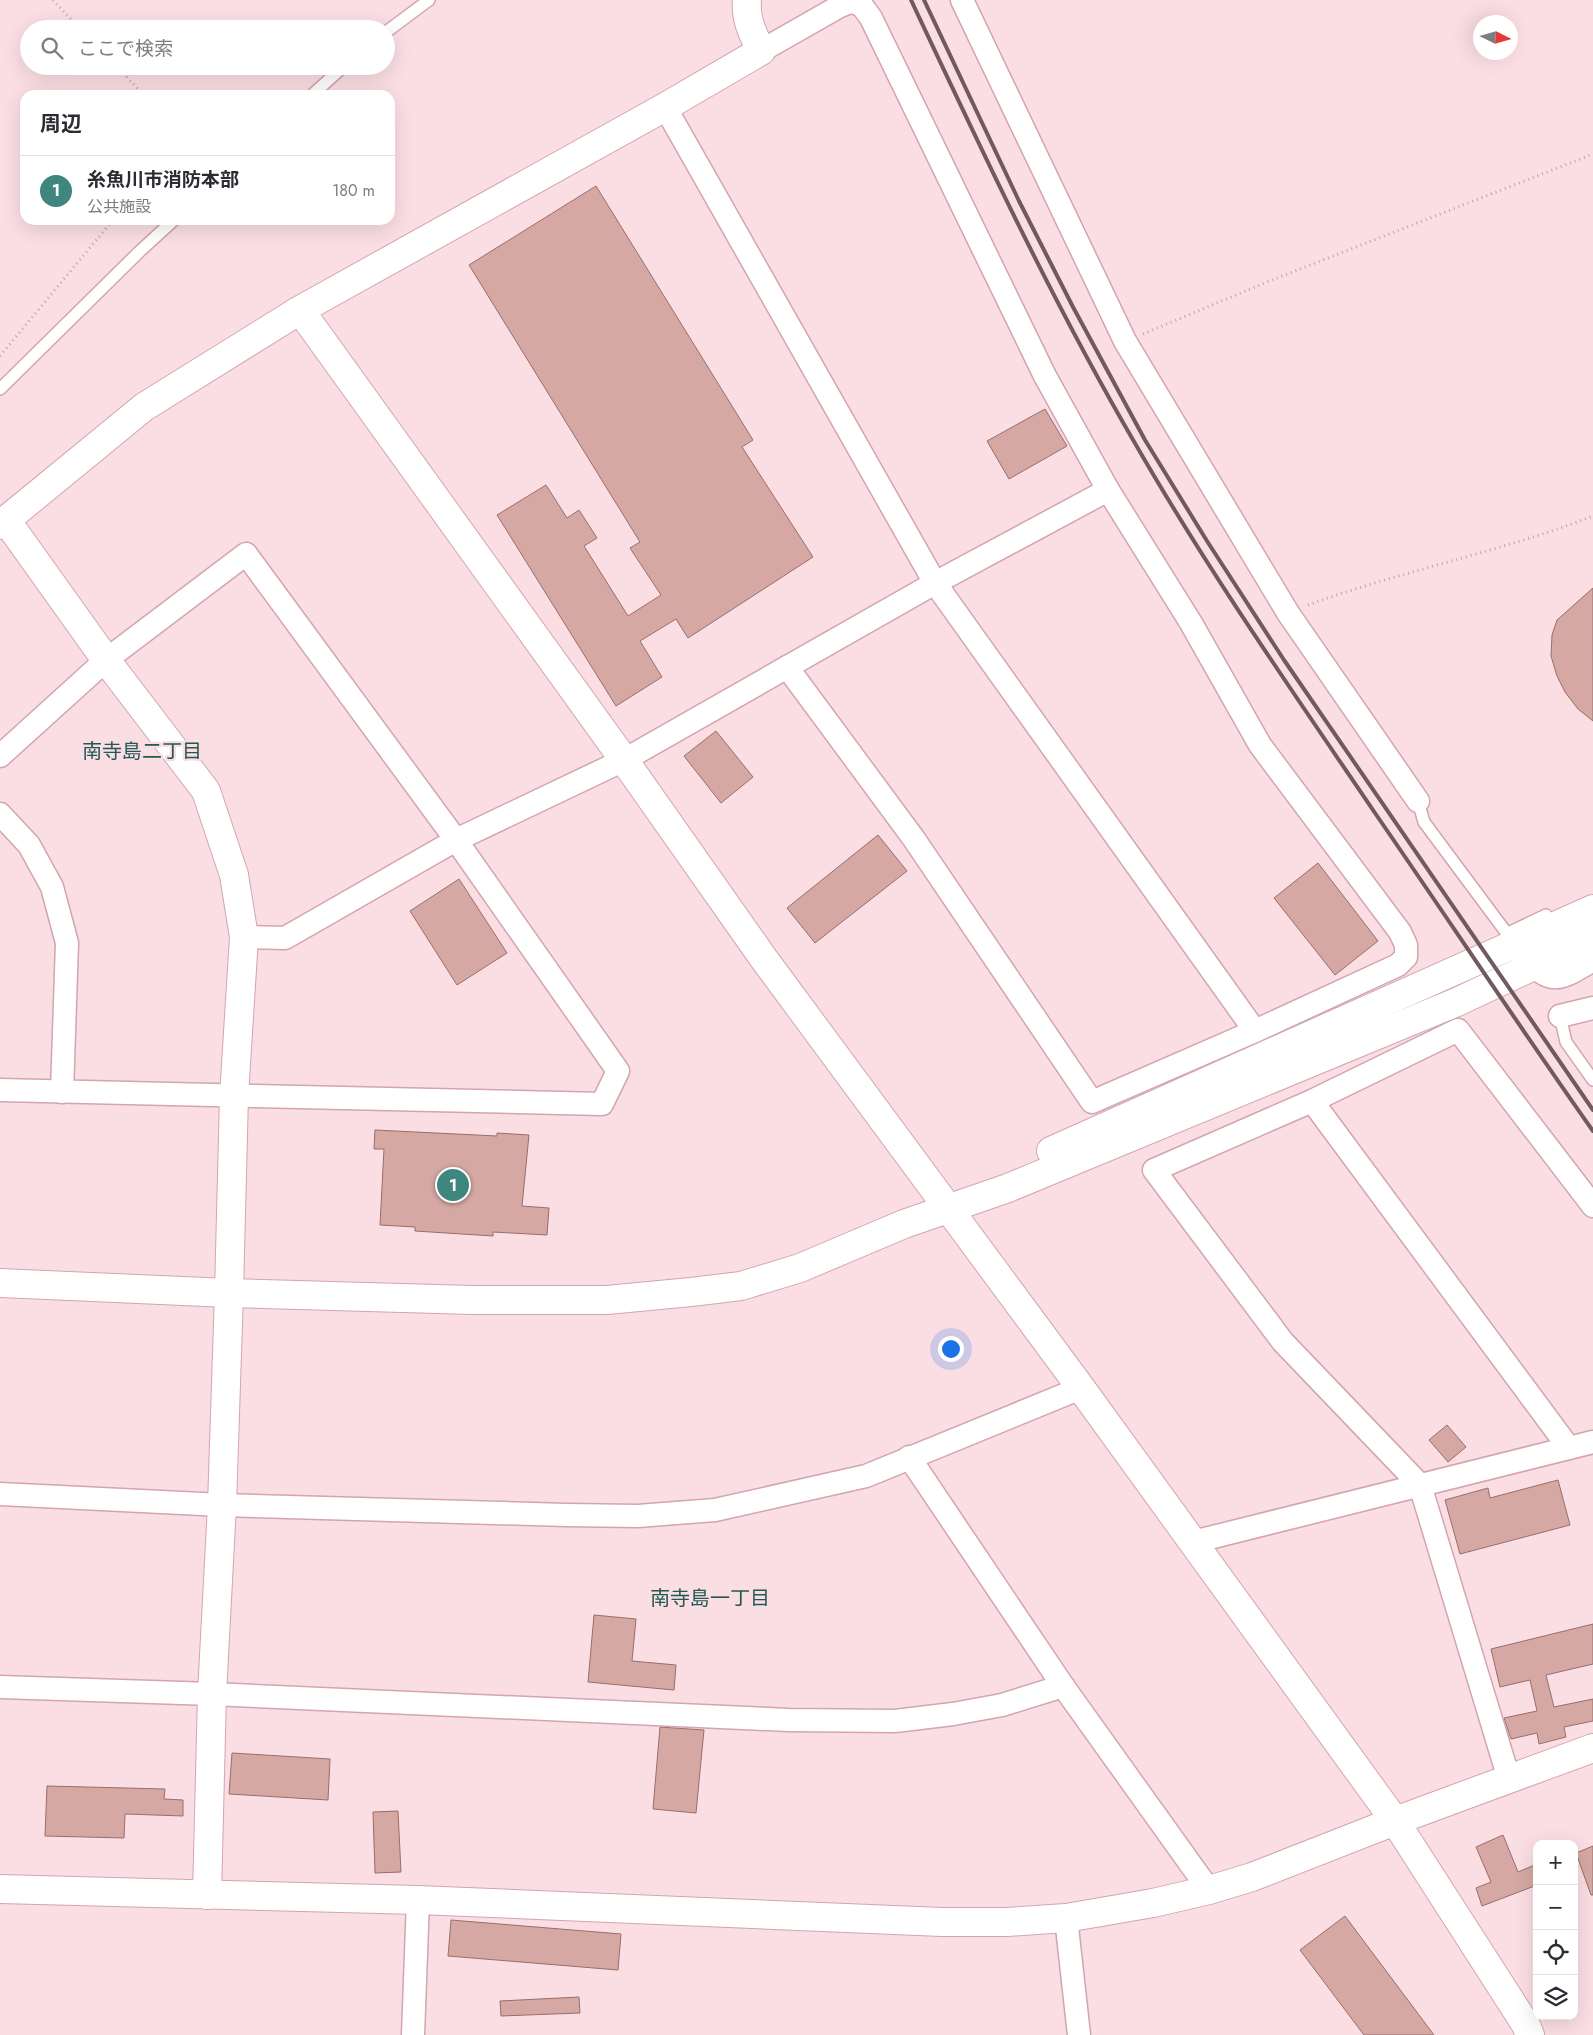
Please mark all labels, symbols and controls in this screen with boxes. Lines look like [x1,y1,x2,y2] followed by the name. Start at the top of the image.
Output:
[1473,15,1518,60] north arrow
[20,20,395,75] search box
[38,34,66,62] icon: search
[78,35,173,62] text: ここで検索
[40,109,82,139] text: 周辺
[87,166,239,193] text: 糸魚川市消防本部
[52,179,60,202] text: 1
[332,179,375,202] text: 180 m
[87,195,151,218] text: 公共施設
[82,737,202,766] district label: 南寺島二丁目
[437,1166,469,1204] pin: 1
[938,1336,964,1362] your location
[650,1584,770,1613] district label: 南寺島一丁目
[1533,1840,1578,2020] map controls
[1533,1840,1578,1885] button: +
[1533,1885,1578,1930] button: −
[1533,1930,1578,1975] button: locate
[1533,1975,1578,2020] button: layers

